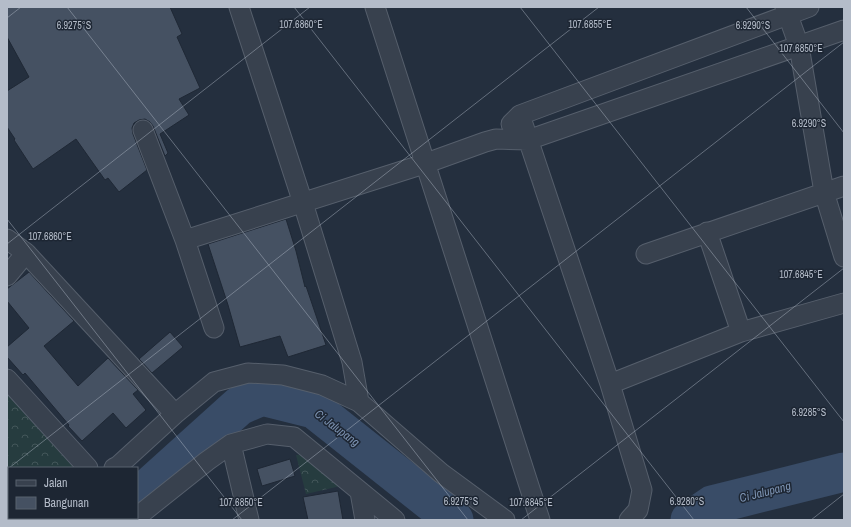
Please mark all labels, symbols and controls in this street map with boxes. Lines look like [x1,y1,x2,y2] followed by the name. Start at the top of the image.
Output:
[279,18,323,31] text: 107.6860°E
[568,18,612,31] text: 107.6855°E
[57,19,92,32] text: 6.9275°S
[736,19,771,32] text: 6.9290°S
[779,42,823,55] text: 107.6850°E
[792,117,827,130] text: 6.9290°S
[28,230,72,243] text: 107.6860°E
[779,268,823,281] text: 107.6845°E
[311,406,363,451] water label: Ci Jalupang
[792,406,827,419] text: 6.9285°S
[8,467,138,519] legend
[44,475,68,491] text: Jalan
[738,478,793,506] water label: Ci Jalupang
[44,495,89,511] text: Bangunan
[444,495,479,508] text: 6.9275°S
[670,495,705,508] text: 6.9280°S
[219,496,263,509] text: 107.6850°E
[509,496,553,509] text: 107.6845°E

